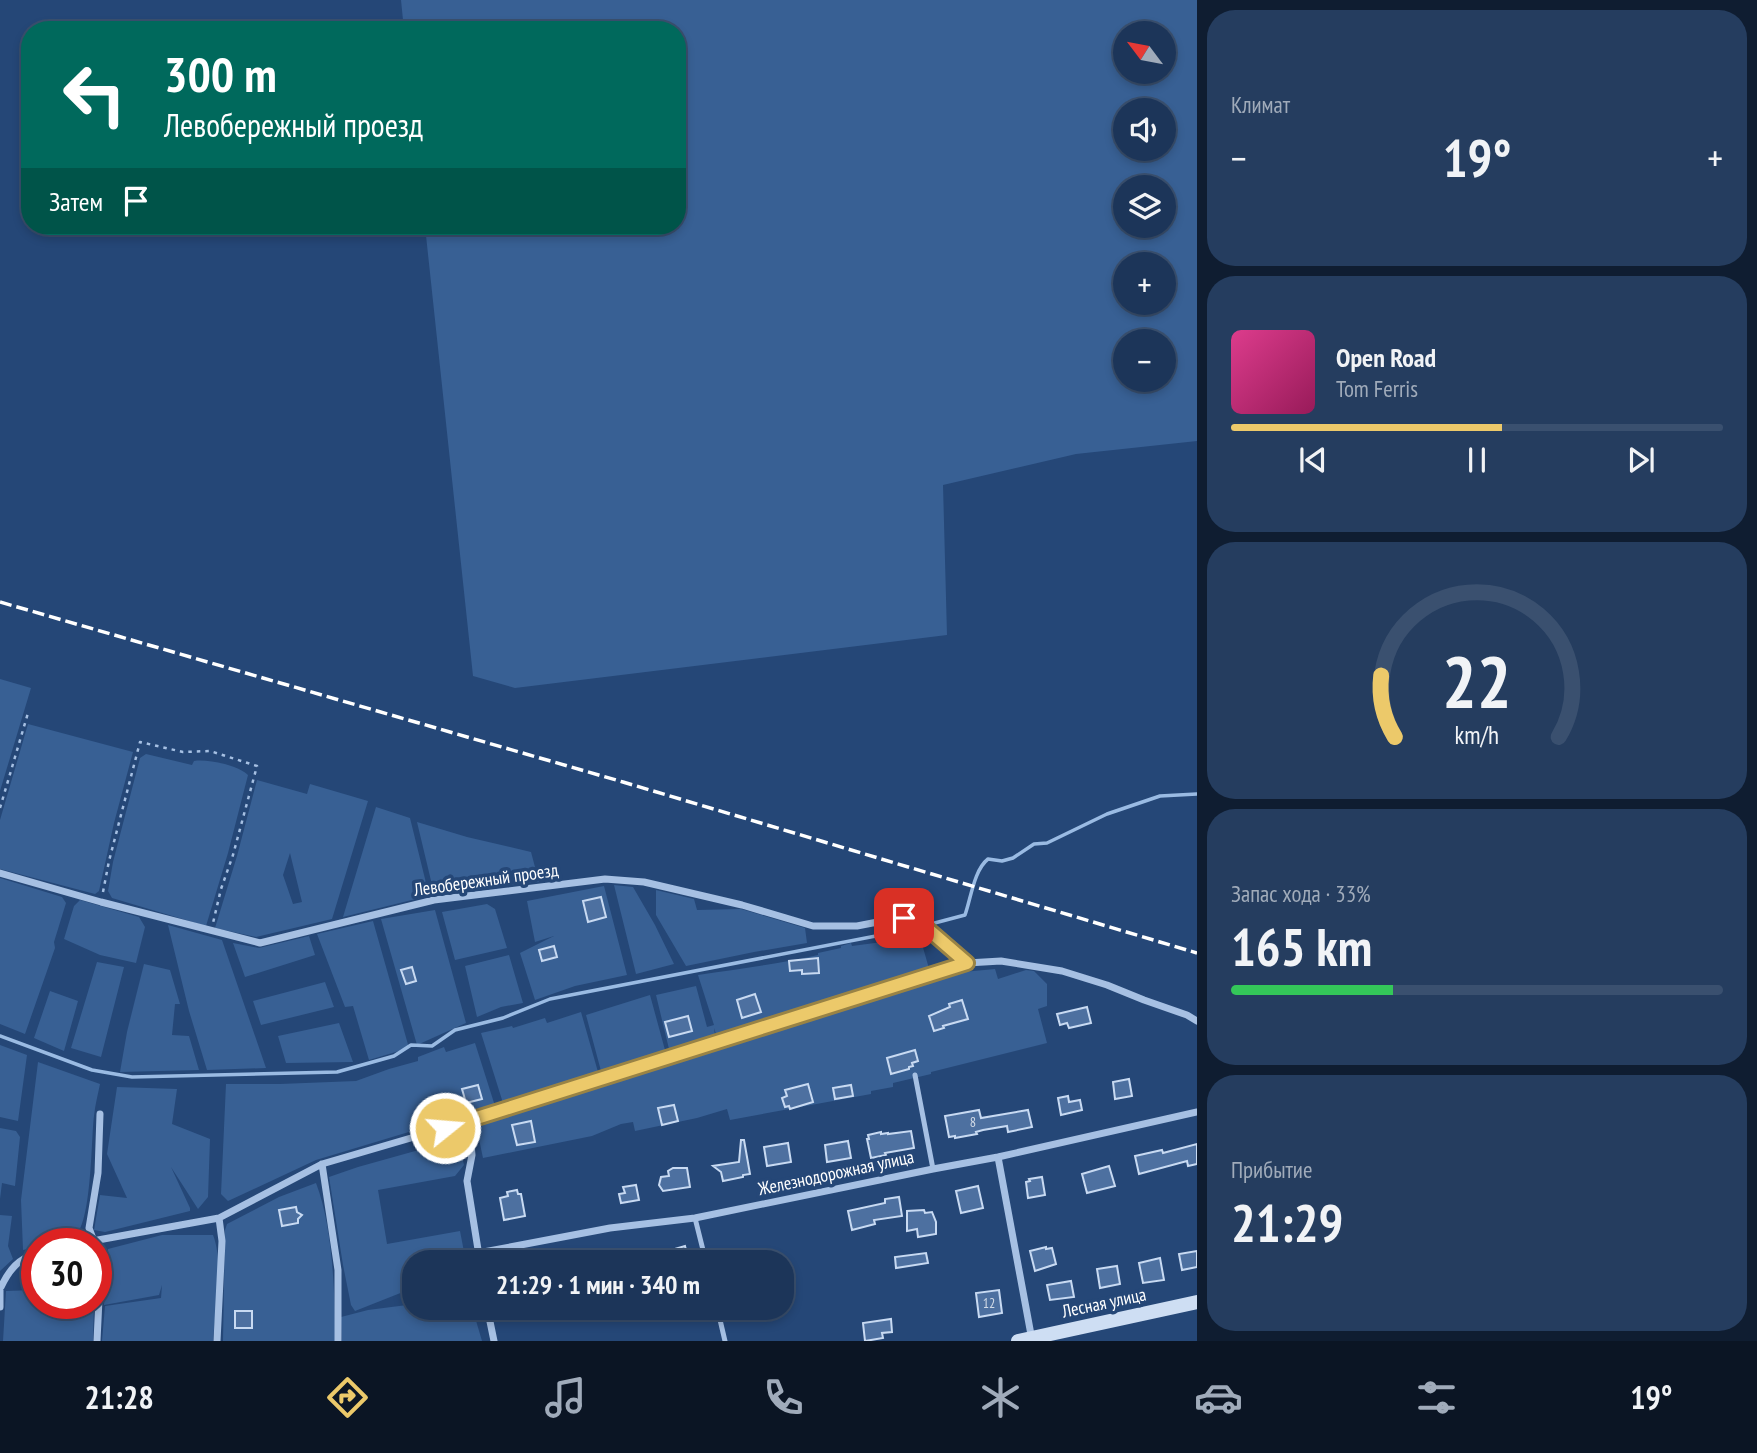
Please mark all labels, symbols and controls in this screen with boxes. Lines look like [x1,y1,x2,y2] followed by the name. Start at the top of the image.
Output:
[1113,21,1176,84] north arrow
[1113,21,1176,392] map controls
[164,42,277,106] text: 300 m
[49,49,140,140] icon: left
[1231,90,1290,119] text: Климат
[1113,98,1176,161] button: sound
[164,104,423,146] text: Левобережный проезд
[1443,124,1511,191] text: 19°
[1231,133,1247,182] text: −
[1707,133,1723,182] text: +
[1113,175,1176,238] button: layers
[117,182,155,220] icon: arrive
[49,185,103,218] text: Затем
[1113,252,1176,315] button: +
[1113,329,1176,392] button: −
[1336,341,1436,374] text: Open Road
[1336,374,1418,403] text: Tom Ferris
[1294,441,1332,479] icon: previous
[1458,441,1496,479] icon: pause
[1622,441,1660,479] icon: next
[1442,633,1512,727] text: 22
[1455,718,1499,750] text: km/h
[411,858,560,901] street label: Левобережный проезд
[1231,879,1371,908] text: Запас хода · 33%
[874,888,934,948] pin
[885,899,923,937] icon: arrive
[1231,913,1372,980] text: 165 km
[408,1091,482,1165] position arrow
[970,1113,976,1131] house number: 8
[755,1145,916,1200] street label: Железнодорожная улица
[1231,1155,1312,1184] text: Прибытие
[1231,1189,1343,1256] text: 21:29
[21,1228,112,1319] speed limit sign: 30
[496,1268,700,1301] text: 21:29 · 1 мин · 340 m
[1059,1282,1148,1323] street label: Лесная улица
[983,1294,995,1312] house number: 12
[323,1373,372,1422] icon: directions
[541,1373,590,1422] icon: music
[759,1373,808,1422] icon: phone
[976,1373,1025,1422] icon: climate
[1194,1373,1243,1422] icon: car
[1412,1373,1461,1422] icon: filters
[84,1376,154,1418] text: 21:28
[1630,1376,1673,1418] text: 19°

